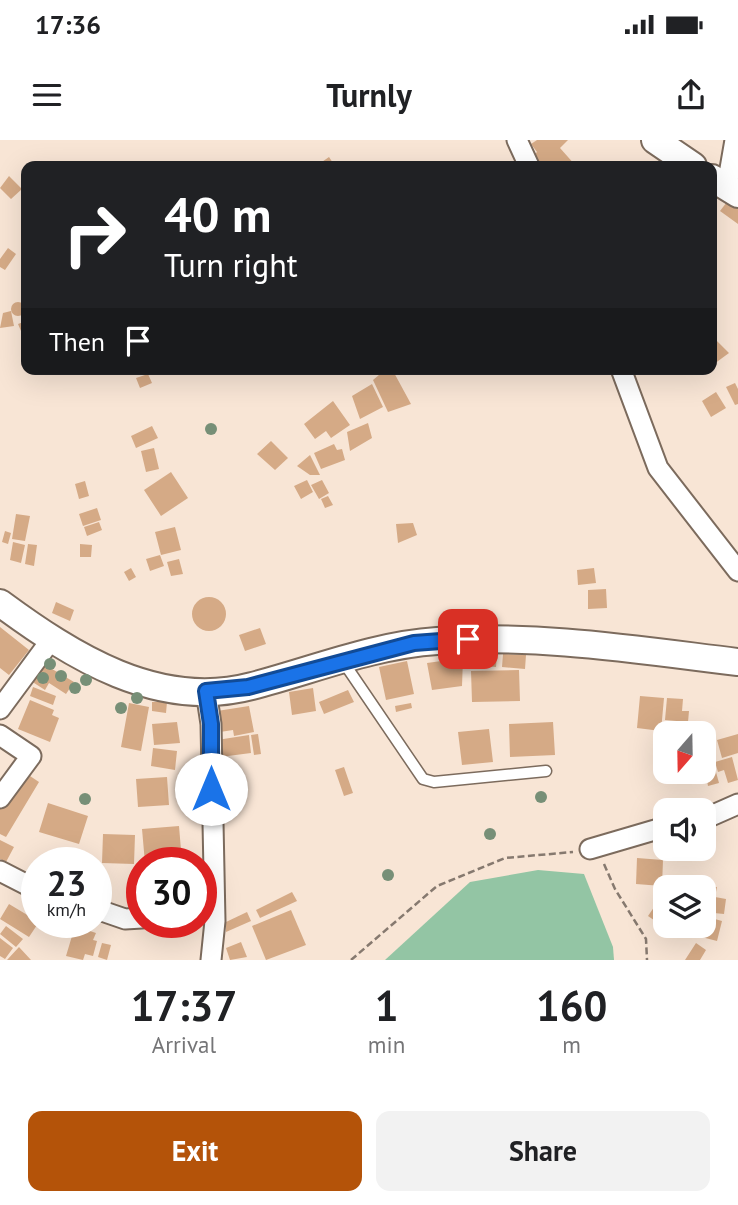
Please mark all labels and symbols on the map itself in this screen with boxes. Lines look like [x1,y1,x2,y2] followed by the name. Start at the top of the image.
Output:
[438,609,498,669] pin
[653,721,716,784] north arrow
[174,752,248,826] position arrow
[126,847,217,938] speed limit sign: 30

